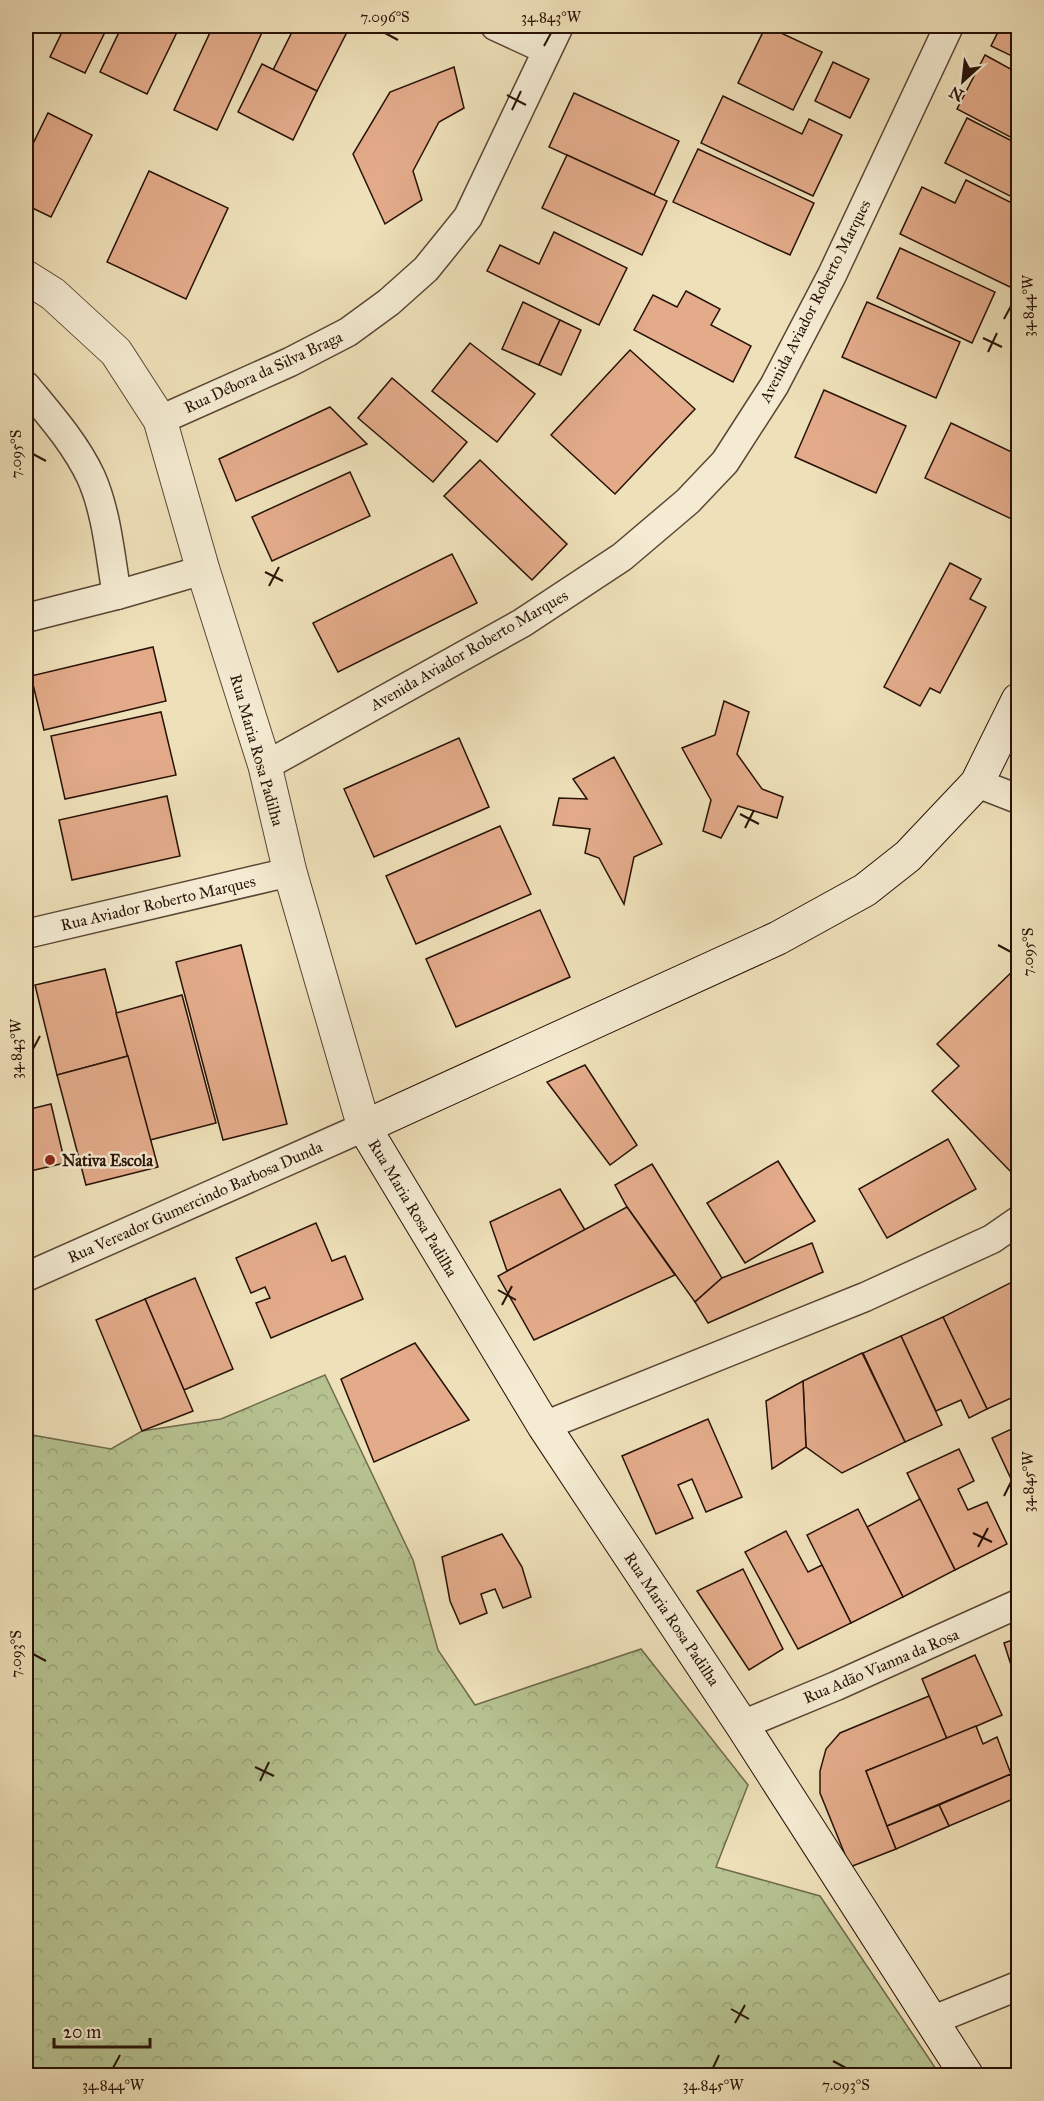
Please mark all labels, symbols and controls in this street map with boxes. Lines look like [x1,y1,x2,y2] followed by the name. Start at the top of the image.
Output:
[360,8,410,26] text: 7.096°S
[521,8,582,26] text: 34.843°W
[933,51,993,111] north arrow
[946,82,967,105] text: N
[755,196,876,407] street label: Avenida Aviador Roberto Marques
[1019,274,1037,337] text: 34.844°W
[181,327,346,418] street label: Rua Débora da Silva Braga
[7,430,25,478] text: 7.095°S
[366,585,572,716] street label: Avenida Aviador Roberto Marques
[226,672,288,828] street label: Rua Maria Rosa Padilha
[59,871,258,936] street label: Rua Aviador Roberto Marques
[1019,928,1037,976] text: 7.095°S
[7,1018,25,1079] text: 34.843°W
[364,1136,462,1280] street label: Rua Maria Rosa Padilha
[65,1137,326,1267] street label: Rua Vereador Gumercindo Barbosa Dunda
[62,1151,154,1170] place label: Nativa Escola
[43,1153,57,1167] marker: Nativa Escola
[1019,1451,1037,1512] text: 34.845°W
[620,1549,724,1690] street label: Rua Maria Rosa Padilha
[800,1625,962,1707] street label: Rua Adão Vianna da Rosa
[7,1630,25,1678] text: 7.093°S
[54,2011,150,2049] scale bar
[63,2021,101,2043] text: 20 m
[82,2076,145,2094] text: 34.844°W
[683,2076,744,2094] text: 34.845°W
[822,2076,870,2094] text: 7.093°S

